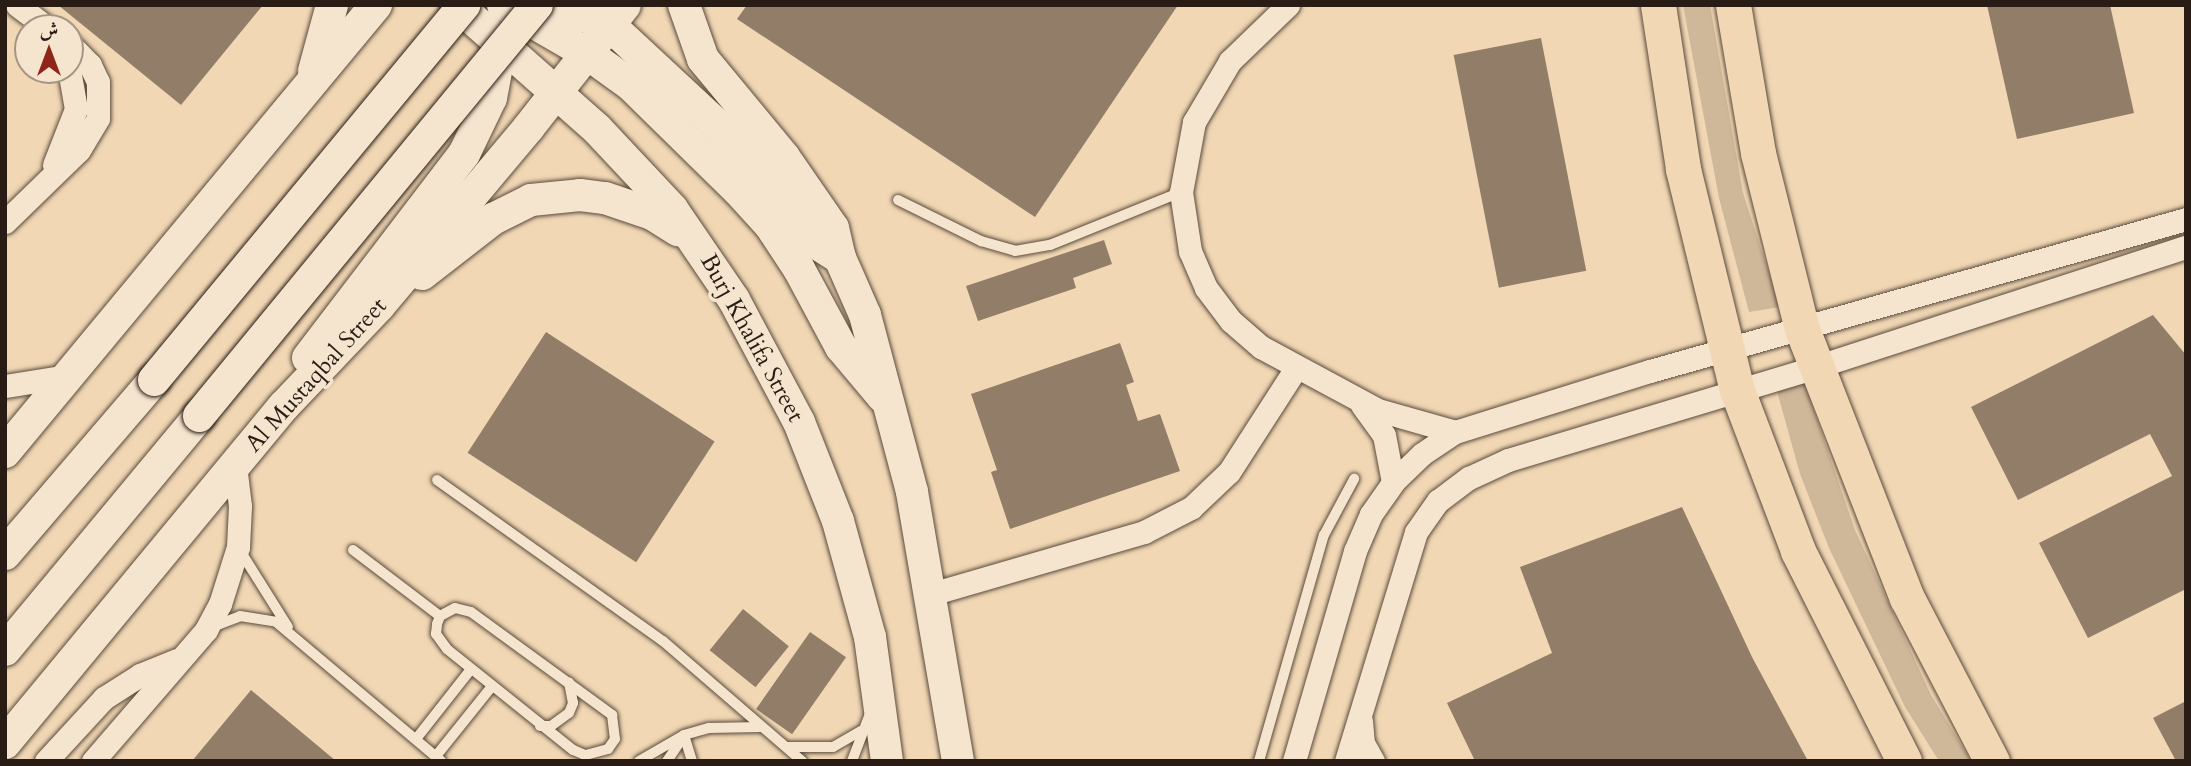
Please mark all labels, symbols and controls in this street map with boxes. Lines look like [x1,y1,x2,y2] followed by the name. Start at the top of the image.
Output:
[14,14,84,84] north arrow
[40,17,58,43] text: ش
[694,249,810,427] street label: Burj Khalifa Street
[239,292,393,458] street label: Al Mustaqbal Street

